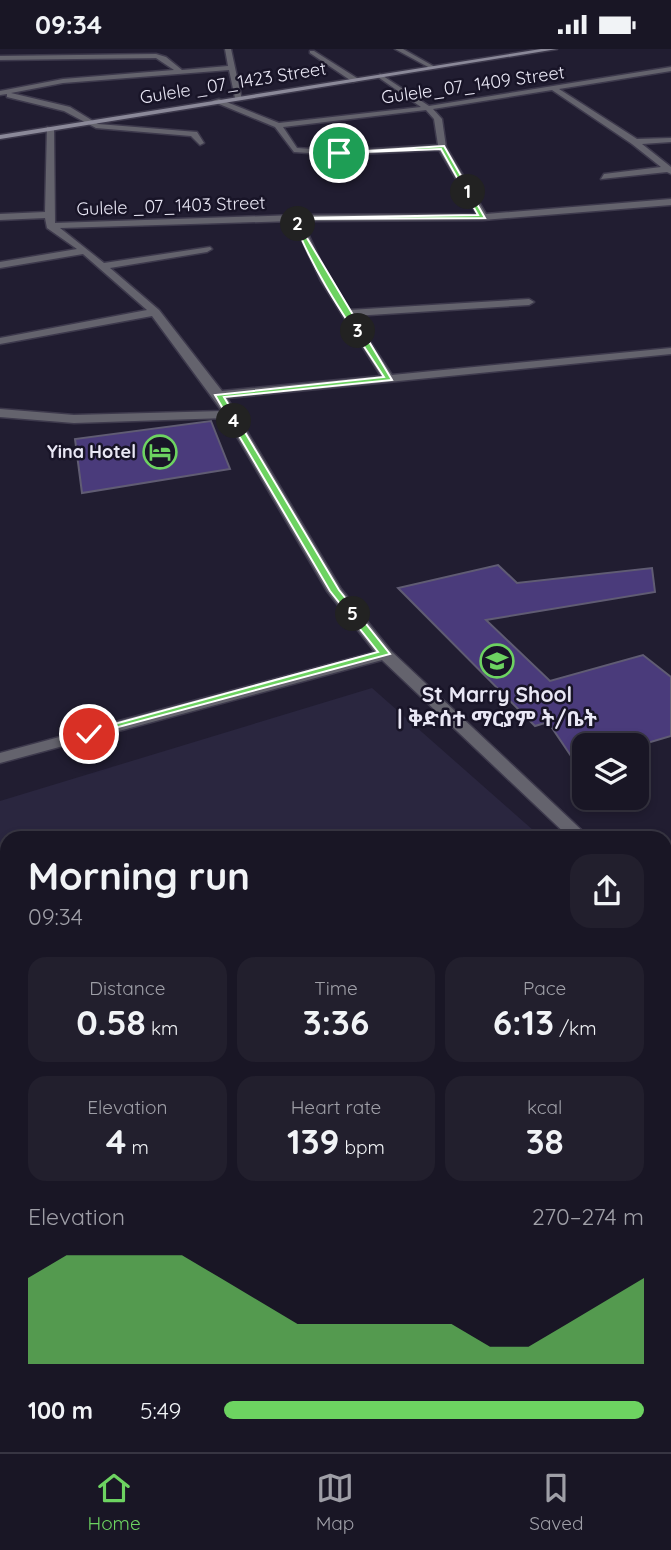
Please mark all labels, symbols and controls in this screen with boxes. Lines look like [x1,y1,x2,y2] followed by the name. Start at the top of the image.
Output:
[35,8,102,41] text: 09:34
[138,56,328,109] street label: Gulele _07_1423 Street
[380,60,566,109] street label: Gulele_07_1409 Street
[309,123,369,183] pin
[320,134,358,172] icon: arrive
[450,174,486,209] pin: 1
[464,179,471,203] text: 1
[76,191,266,220] street label: Gulele _07_1403 Street
[280,207,316,241] pin: 2
[292,211,303,235] text: 2
[340,313,376,349] pin: 3
[352,318,363,342] text: 3
[216,403,252,439] pin: 4
[228,408,239,432] text: 4
[141,433,179,471] hotel icon: Yina Hotel
[47,440,136,463] place label: Yina Hotel
[336,597,370,631] pin: 5
[347,601,358,625] text: 5
[478,642,516,680] school or university icon: St Marry Shool | ቅድሰተ ማርያም ት/ቤት
[397,681,597,731] place label: St Marry Shool | ቅድሰተ ማርያም ት/ቤት
[59,704,119,764] pin
[70,715,108,753] icon: check
[572,733,649,810] map controls
[572,733,649,810] button: layers
[28,852,250,900] text: Morning run
[570,854,644,928] button: share
[28,902,83,931] text: 09:34
[89,976,165,1000] text: Distance
[314,976,358,1000] text: Time
[523,976,566,1000] text: Pace
[76,1000,146,1044] text: 0.58
[303,1000,369,1044] text: 3:36
[493,1000,554,1044] text: 6:13
[146,1016,178,1040] text: km
[554,1016,597,1040] text: /km
[87,1095,167,1119] text: Elevation
[291,1095,381,1119] text: Heart rate
[527,1095,562,1119] text: kcal
[106,1119,126,1163] text: 4
[287,1119,339,1163] text: 139
[526,1119,564,1163] text: 38
[126,1135,149,1159] text: m
[339,1135,385,1159] text: bpm
[28,1202,125,1231] text: Elevation
[532,1202,644,1231] text: 270–274 m
[28,1396,93,1425] text: 100 m
[140,1396,181,1425] text: 5:49
[87,1469,141,1535] tab: Home
[316,1469,354,1535] tab: Map
[529,1469,584,1535] tab: Saved

